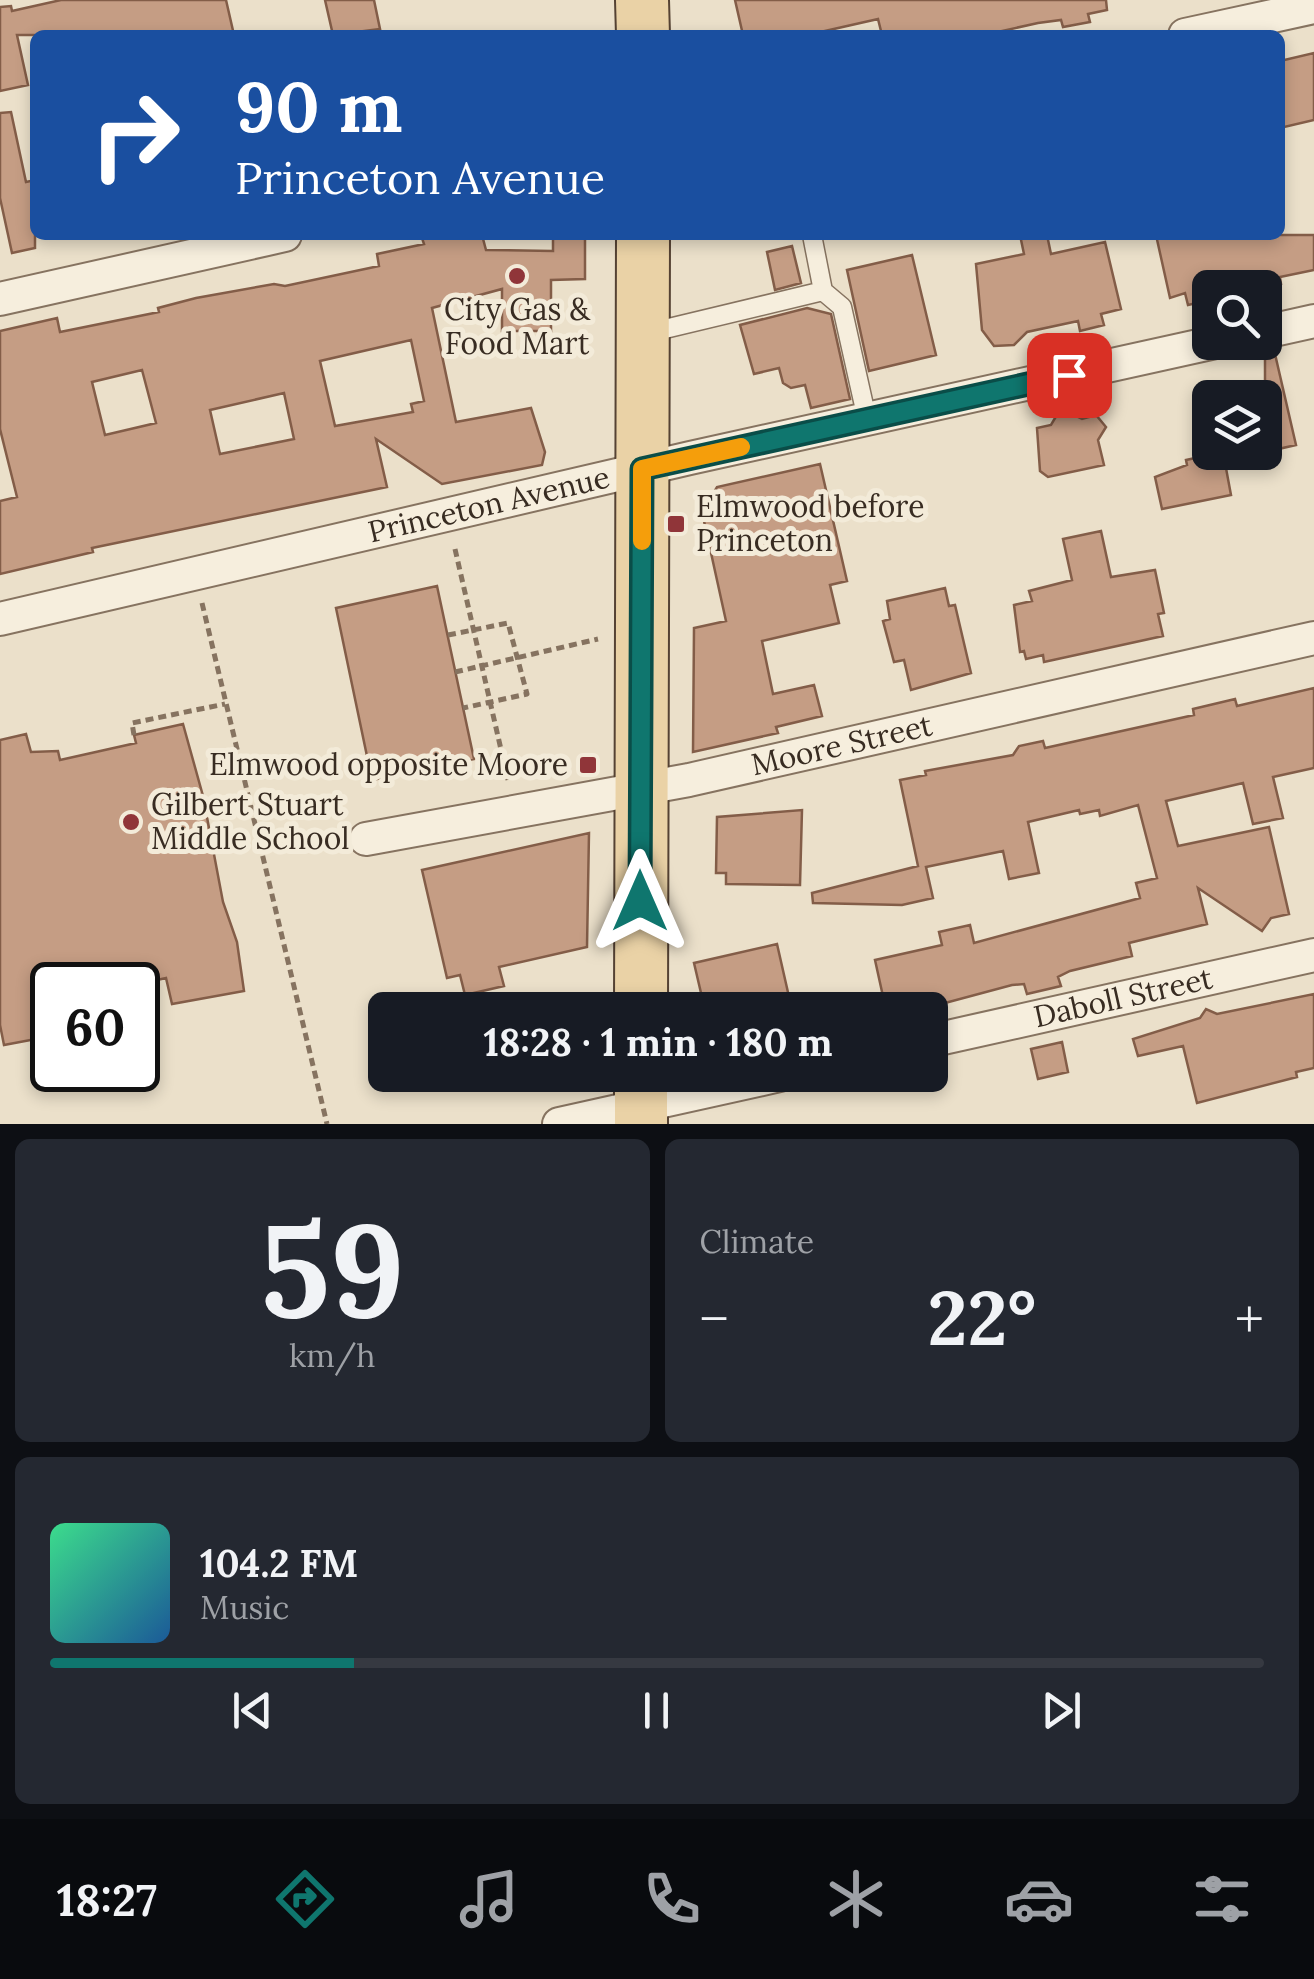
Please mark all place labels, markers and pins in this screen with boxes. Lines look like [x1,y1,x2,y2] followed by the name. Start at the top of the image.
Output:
[506,265,528,287] marker: City Gas & Food Mart
[444,290,591,362] place label: City Gas & Food Mart
[1027,333,1112,418] pin
[696,487,924,559] place label: Elmwood before Princeton
[665,513,687,535] marker: Elmwood before Princeton
[209,745,568,783] place label: Elmwood opposite Moore
[577,754,599,776] marker: Elmwood opposite Moore
[151,785,349,857] place label: Gilbert Stuart Middle School
[120,811,142,833] marker: Gilbert Stuart Middle School

